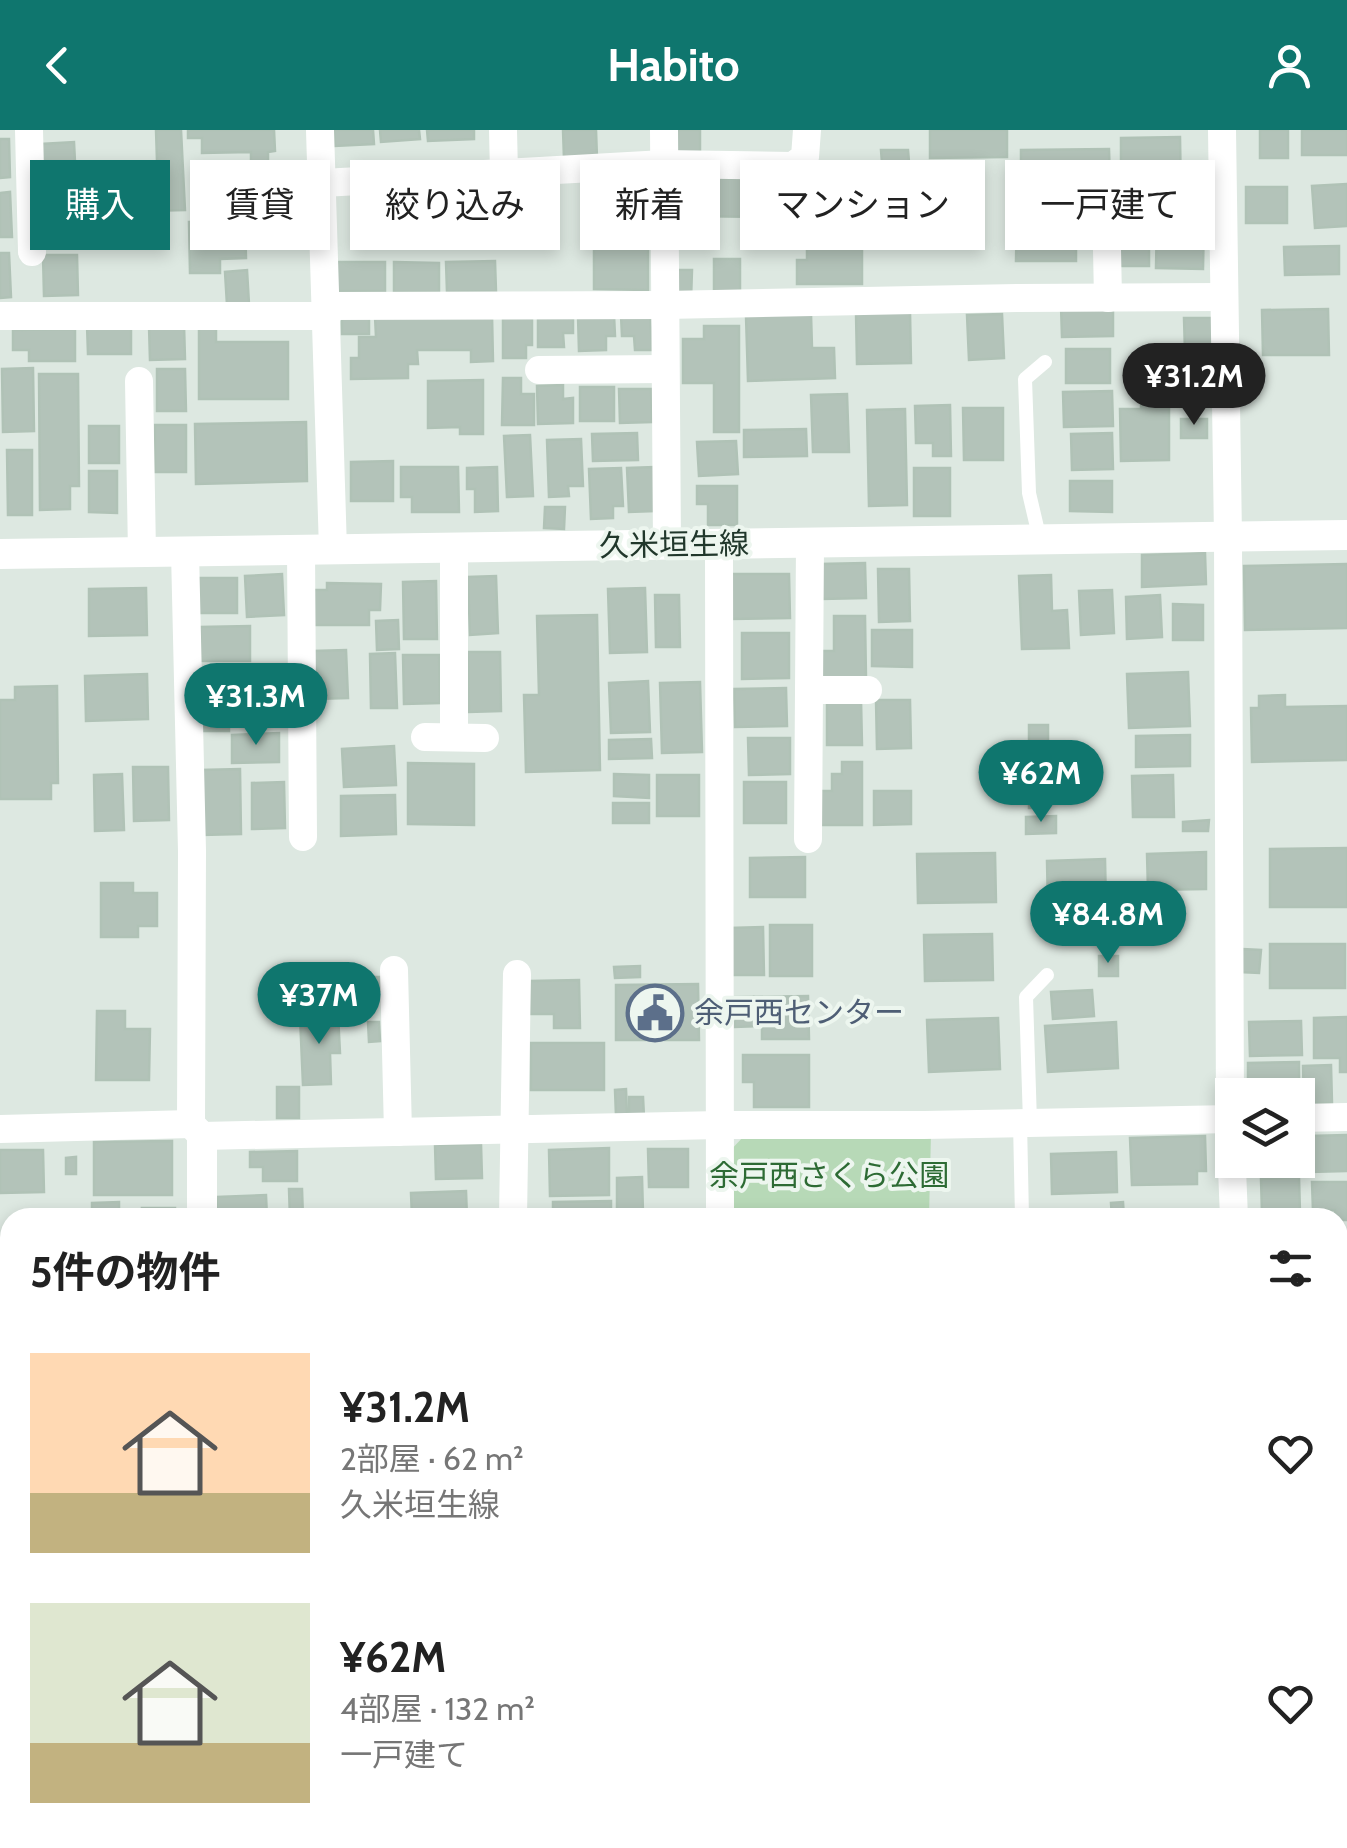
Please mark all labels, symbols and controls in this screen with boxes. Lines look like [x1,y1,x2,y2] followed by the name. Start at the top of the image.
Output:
[30,38,85,93] icon: back
[607,38,740,92] text: Habito
[1262,38,1317,93] icon: person
[30,160,170,250] chip: 購入
[190,160,330,250] chip: 賃貸
[350,160,560,250] chip: 絞り込み
[580,160,720,250] chip: 新着
[740,160,985,250] chip: マンション
[1005,160,1215,250] chip: 一戸建て
[1113,343,1275,428] pin: ¥31.2M
[1144,356,1244,395] text: ¥31.2M
[599,525,749,564] street label: 久米垣生線
[175,663,337,748] pin: ¥31.3M
[206,676,306,715] text: ¥31.3M
[982,740,1100,825] pin: ¥62M
[1001,753,1081,792] text: ¥62M
[1027,881,1189,966] pin: ¥84.8M
[1052,894,1164,933] text: ¥84.8M
[260,962,378,1047] pin: ¥37M
[280,975,358,1014] text: ¥37M
[625,983,685,1043] public building icon: 余戸西センター
[694,994,904,1031] place label: 余戸西センター
[1215,1078,1315,1178] map controls
[1215,1078,1315,1178] button: layers
[709,1157,949,1194] park label: 余戸西さくら公園
[1263,1241,1318,1296] icon: filters
[30,1246,221,1298] text: 5件の物件
[340,1381,470,1433] text: ¥31.2M
[110,1393,230,1513] icon: home
[1263,1426,1318,1481] icon: heart
[340,1439,524,1478] text: 2部屋 · 62 m²
[340,1485,500,1524] text: 久米垣生線
[340,1631,446,1683] text: ¥62M
[110,1643,230,1763] icon: home
[1263,1676,1318,1731] icon: heart
[340,1689,535,1728] text: 4部屋 · 132 m²
[340,1735,468,1774] text: 一戸建て

